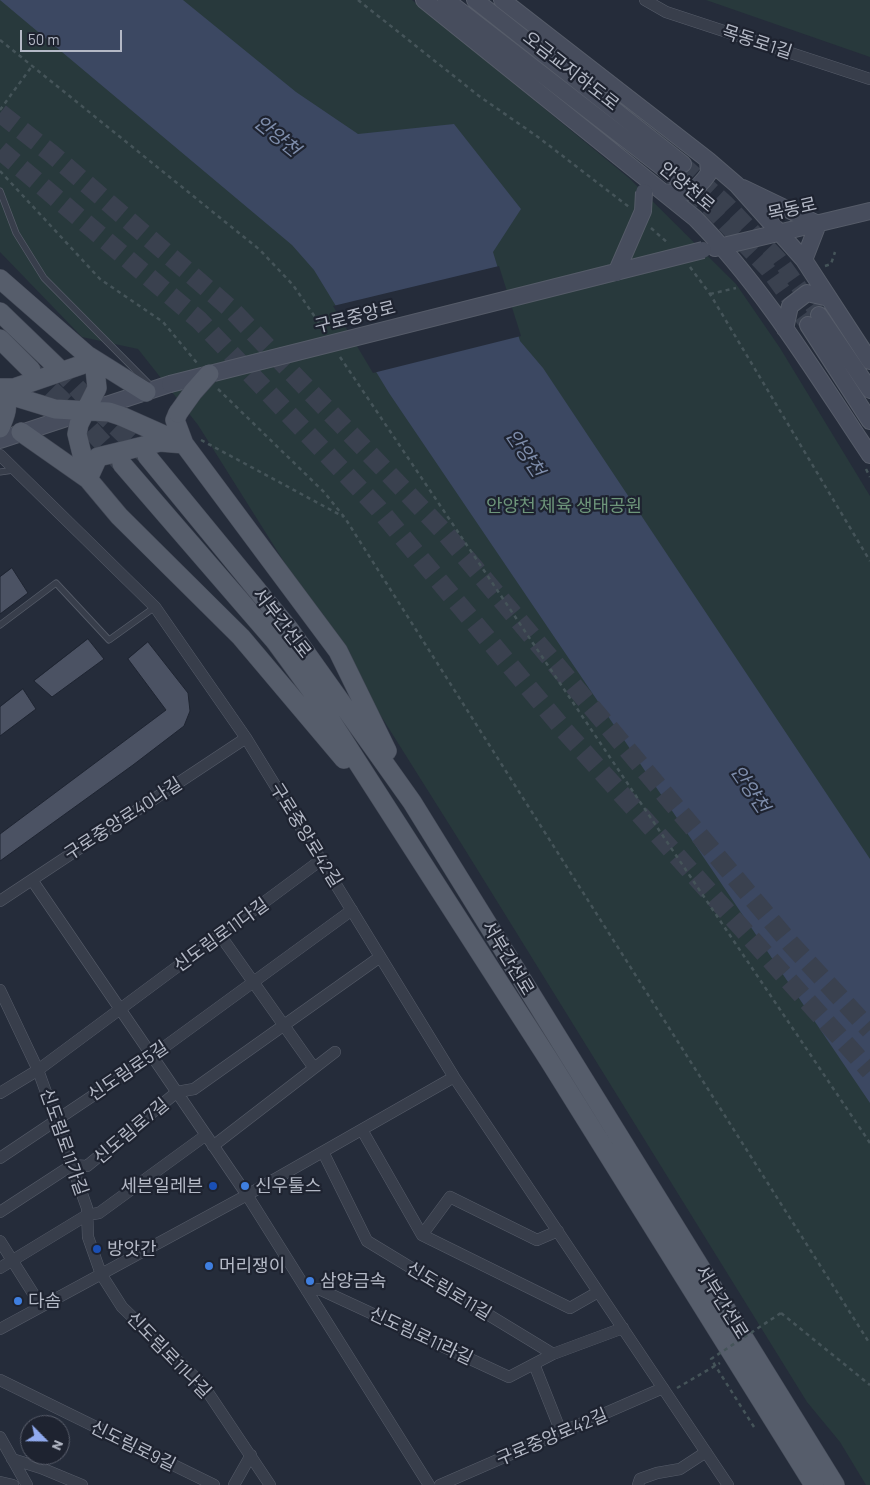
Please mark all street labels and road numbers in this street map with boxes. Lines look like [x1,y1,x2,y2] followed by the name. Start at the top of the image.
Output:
[719,21,795,63] street label: 목동로1길
[519,27,623,115] street label: 오금교지하도로
[655,157,719,217] street label: 안양천로
[765,193,819,225] street label: 목동로
[312,297,398,337] street label: 구로중앙로
[248,584,316,662] street label: 서부간선로
[60,773,186,865] street label: 구로중앙로40나길
[265,779,347,891] street label: 구로중앙로42길
[169,893,273,977] street label: 신도림로11다길
[477,917,539,999] street label: 서부간선로
[84,1036,172,1106] street label: 신도림로5길
[36,1086,92,1198] street label: 신도림로11가길
[89,1093,173,1169] street label: 신도림로7길
[403,1257,495,1325] street label: 신도림로11길
[691,1261,753,1343] street label: 서부간선로
[366,1303,476,1369] street label: 신도림로11라길
[122,1307,216,1403] street label: 신도림로11나길
[493,1404,611,1470] street label: 구로중앙로42길
[87,1416,179,1476] street label: 신도림로9길

